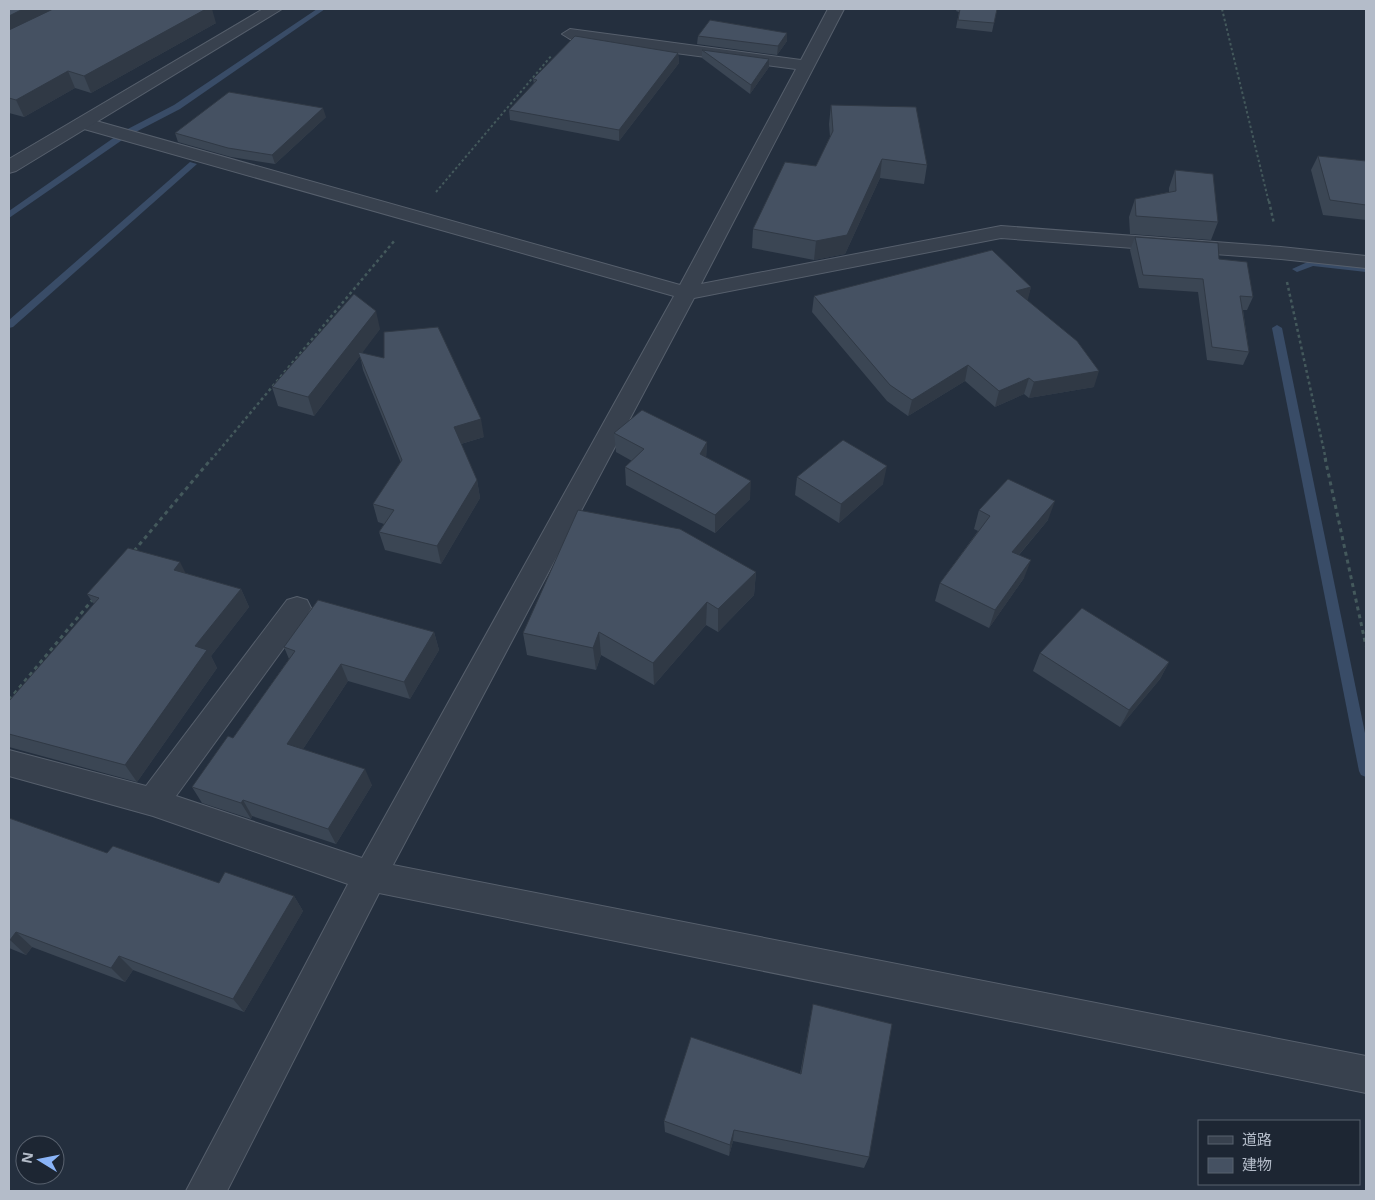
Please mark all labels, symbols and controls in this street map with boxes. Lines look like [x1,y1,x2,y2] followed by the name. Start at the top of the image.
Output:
[1198,1120,1360,1185] legend
[1242,1129,1272,1149] text: 道路
[15,1135,65,1185] north arrow
[16,1150,37,1165] text: N
[1242,1154,1272,1174] text: 建物

